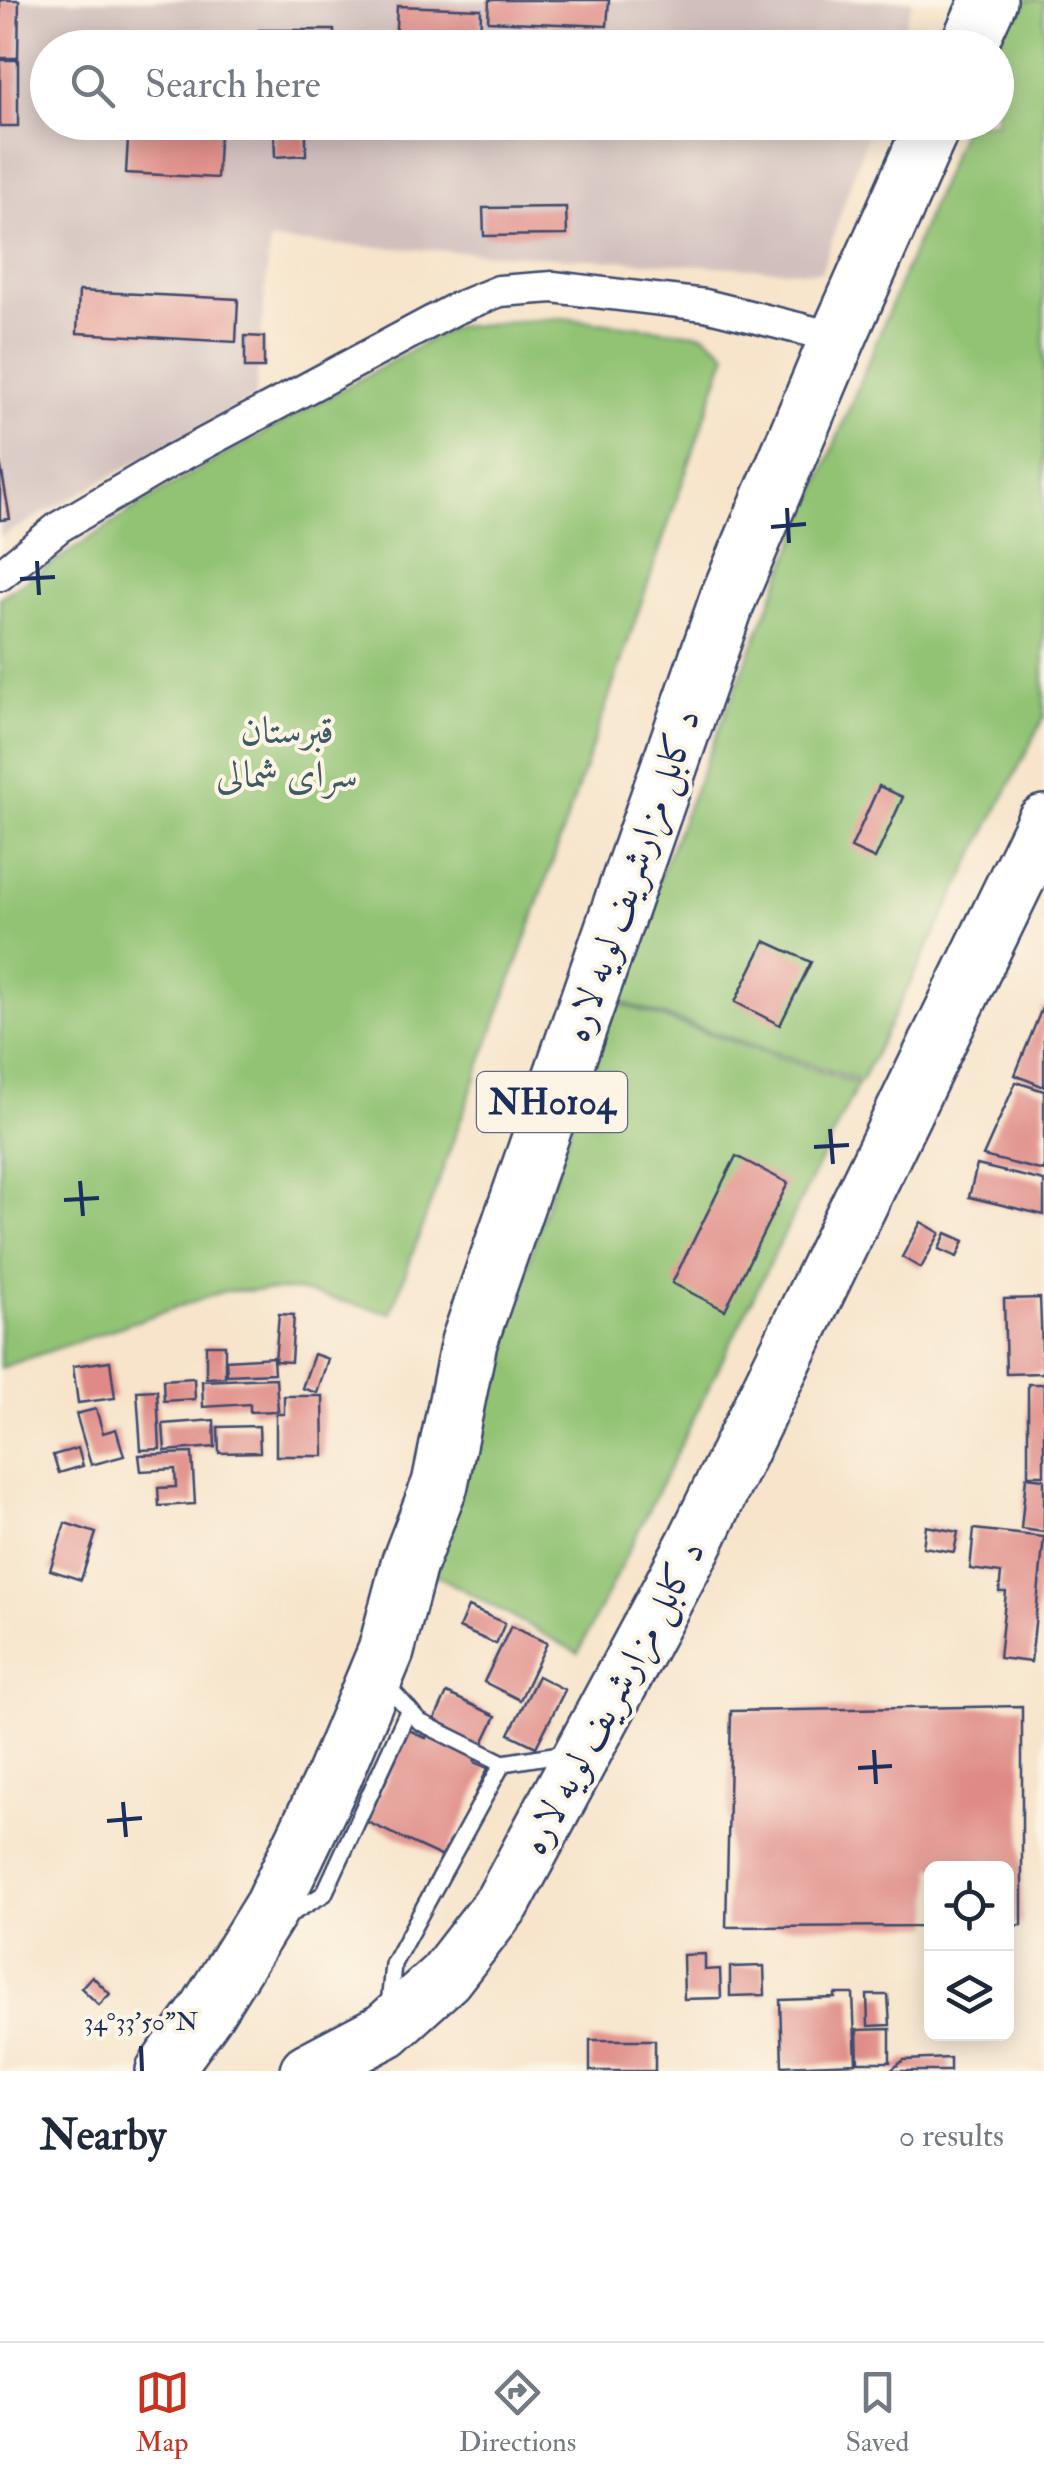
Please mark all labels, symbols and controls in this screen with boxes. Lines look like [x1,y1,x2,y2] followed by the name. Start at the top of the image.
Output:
[30,30,1014,140] search box
[65,58,120,113] icon: search
[145,61,321,109] text: Search here
[553,703,713,1049] street label: د کابل مزارشریف لویه لاره
[216,707,358,799] park label: قبرستان سرای شمالی
[477,1072,627,1132] road number: NH0104
[510,1532,718,1864] street label: د کابل مزارشریف لویه لاره
[924,1861,1014,2041] map controls
[924,1861,1014,1951] button: locate
[924,1951,1014,2041] button: layers
[84,2007,199,2038] text: 34°33'50"N
[40,2110,166,2162] text: Nearby
[899,2116,1004,2156] text: 0 results
[135,2365,190,2460] tab: Map
[459,2365,576,2460] tab: Directions
[845,2365,909,2460] tab: Saved

